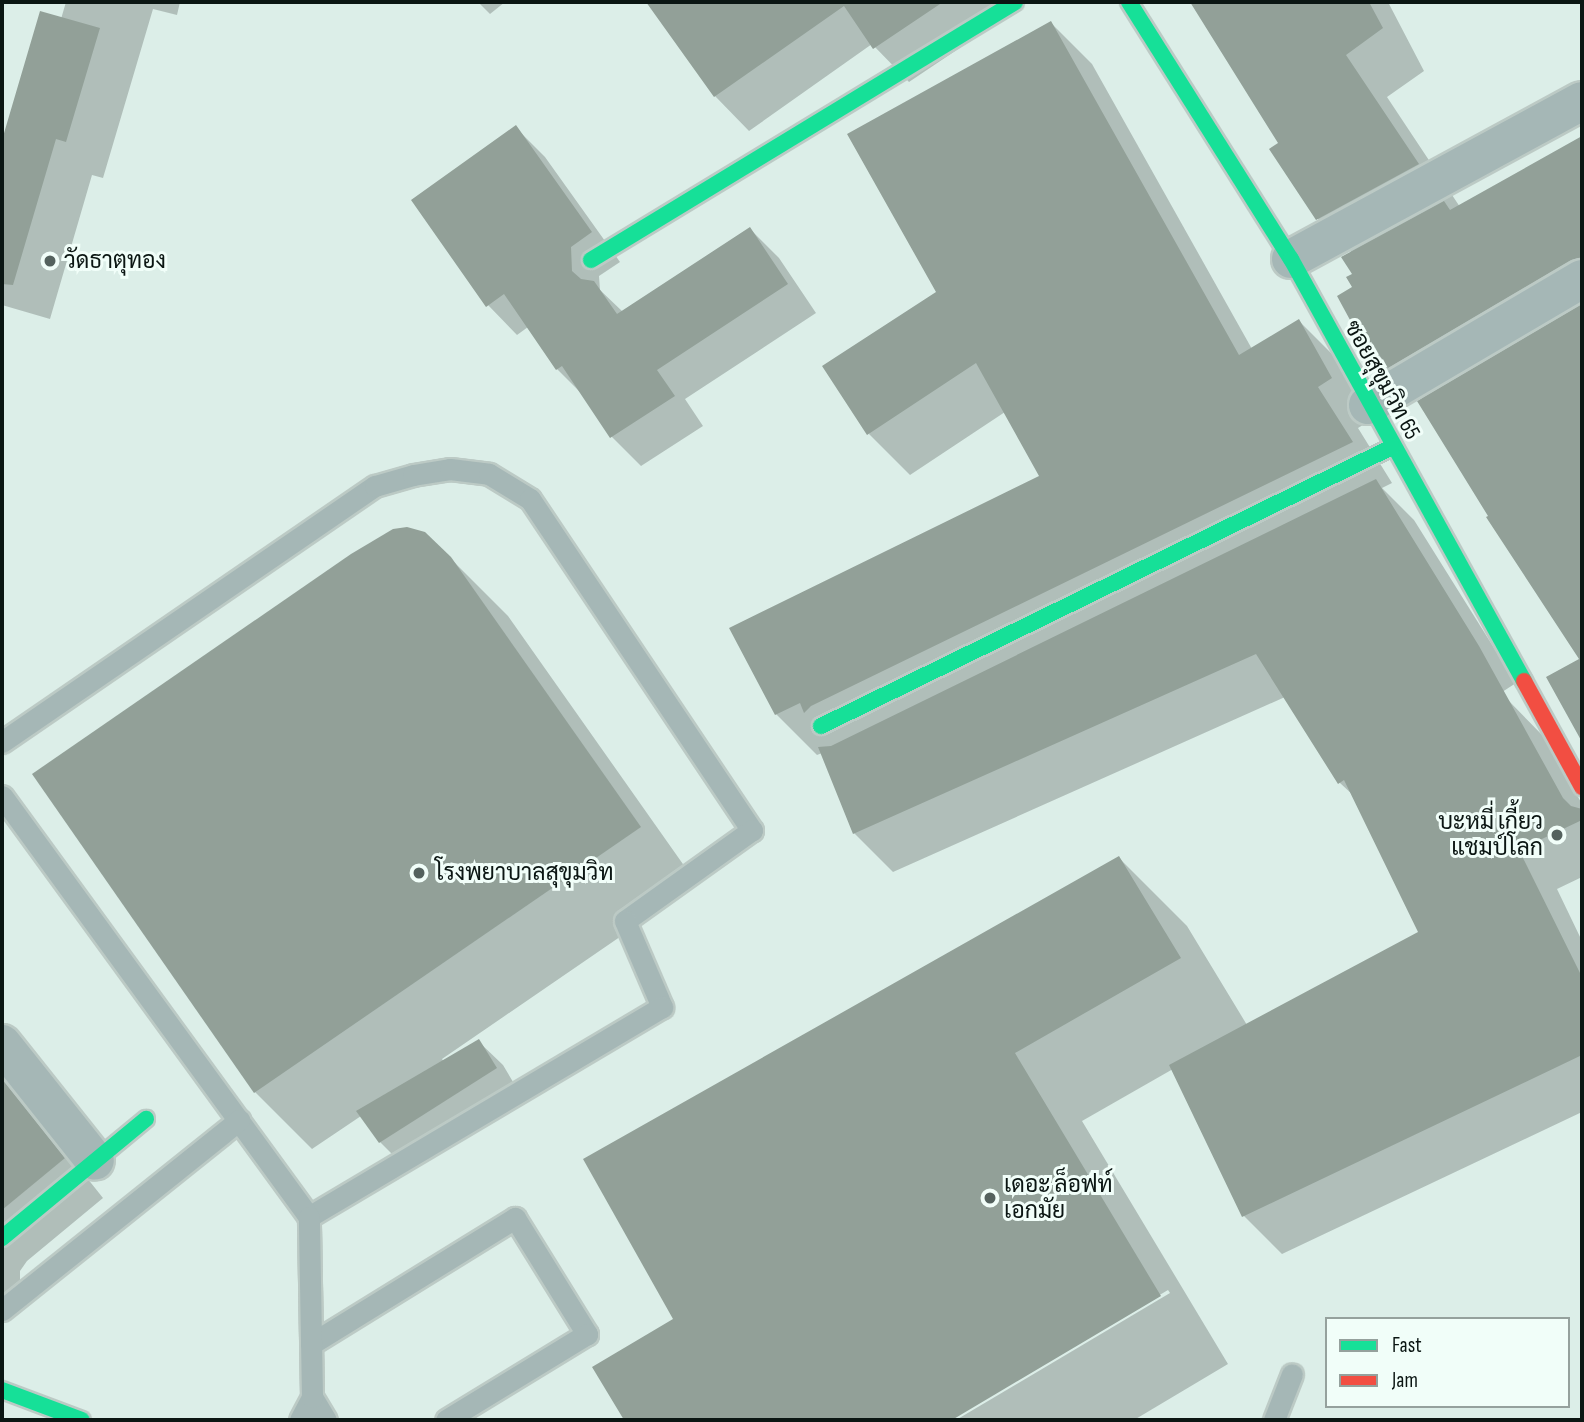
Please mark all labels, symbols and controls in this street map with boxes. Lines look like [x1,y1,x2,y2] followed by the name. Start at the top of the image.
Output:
[64,247,166,275] place label: วัดธาตุทอง
[42,253,58,269] marker: วัดธาตุทอง
[1338,316,1426,444] street label: ซอยสุขุมวิท 65
[1438,808,1543,862] place label: บะหมี่ เกี้ยว แชมป์โลก
[1549,827,1565,843] marker: บะหมี่ เกี้ยว แชมป์โลก
[435,859,614,887] place label: โรงพยาบาลสุขุมวิท
[409,863,429,883] marker: โรงพยาบาลสุขุมวิท
[1004,1171,1113,1225] place label: เดอะ ล็อฟท์ เอกมัย
[982,1190,998,1206] marker: เดอะ ล็อฟท์ เอกมัย
[1325,1317,1570,1408] legend
[1392,1333,1422,1358] text: Fast
[1392,1368,1418,1393] text: Jam

